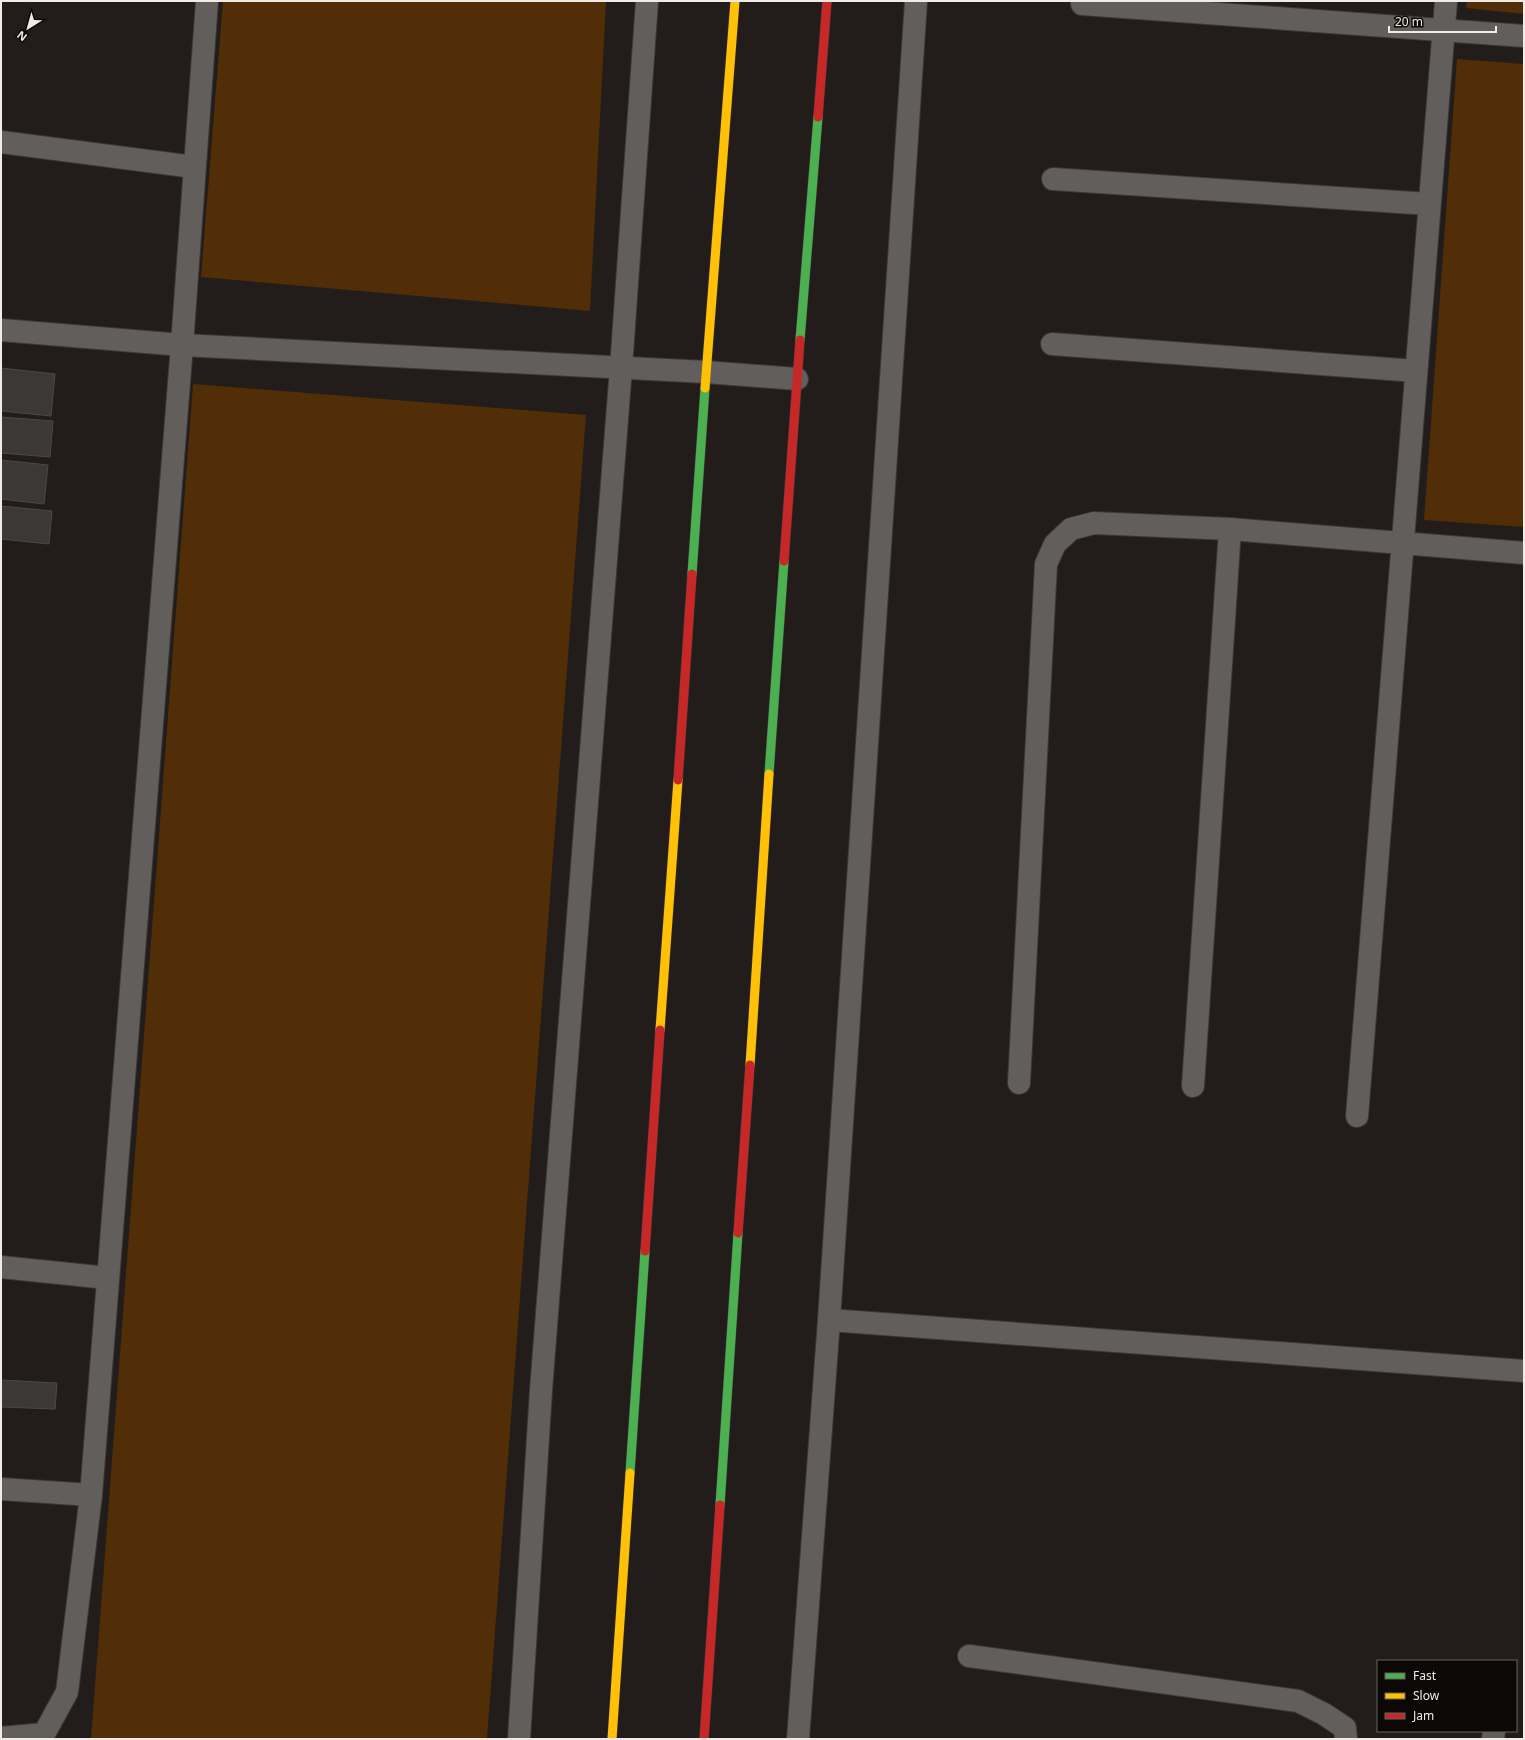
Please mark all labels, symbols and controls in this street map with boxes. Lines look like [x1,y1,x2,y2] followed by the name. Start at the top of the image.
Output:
[8,8,48,48] north arrow
[1389,8,1496,34] scale bar
[1395,13,1423,30] text: 20 m
[14,28,30,45] text: N
[1377,1660,1517,1732] legend
[1413,1667,1437,1684] text: Fast
[1413,1687,1440,1704] text: Slow
[1412,1707,1434,1724] text: Jam

